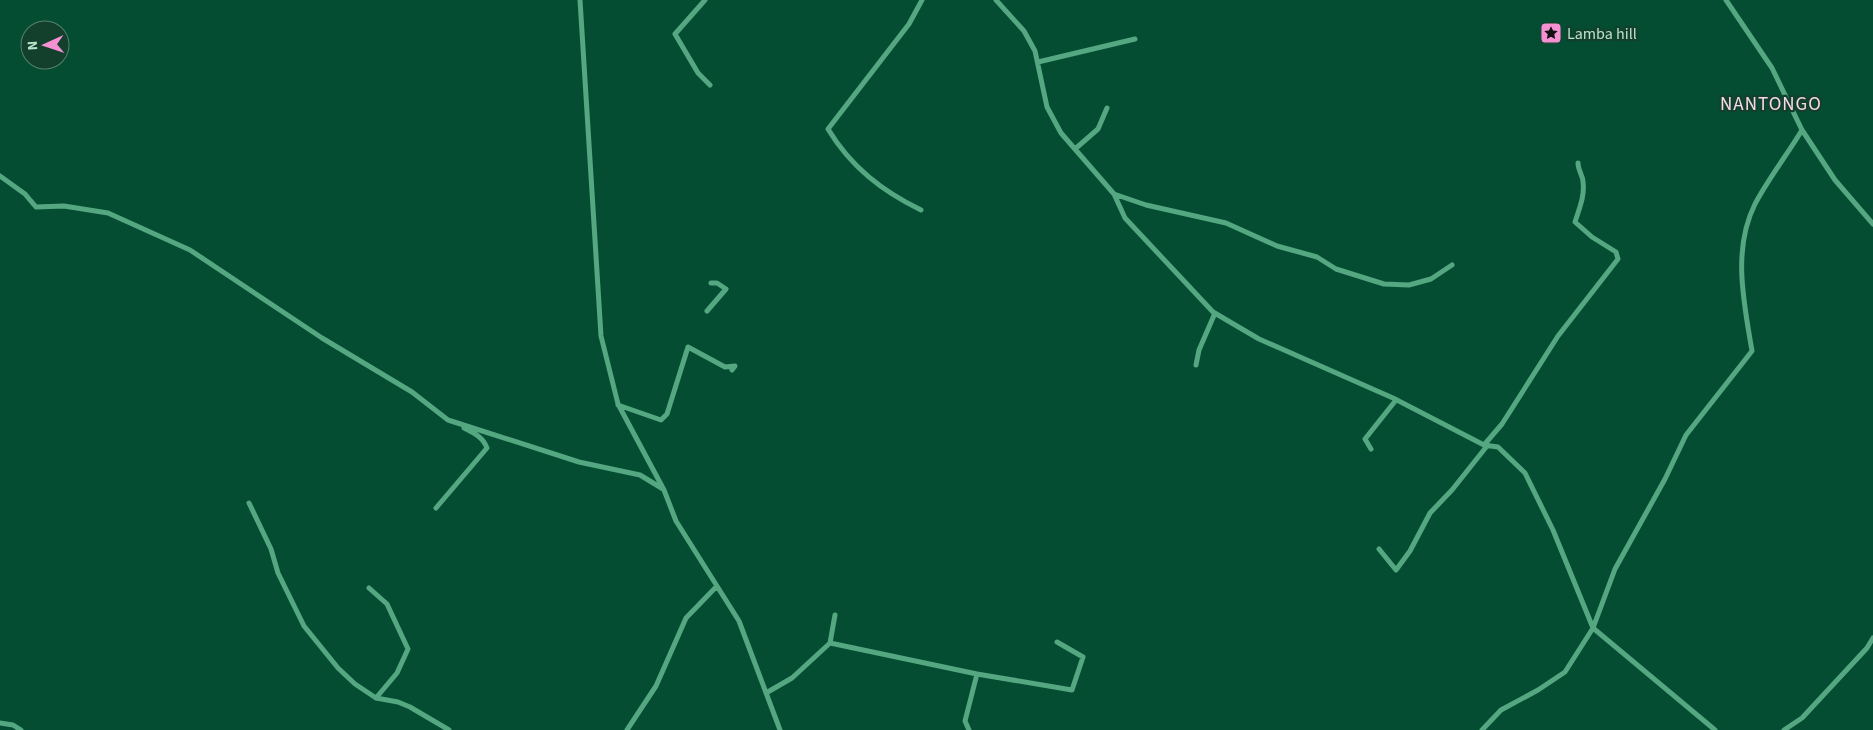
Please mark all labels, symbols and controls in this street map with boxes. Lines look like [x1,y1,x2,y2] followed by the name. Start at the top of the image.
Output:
[20,20,70,70] north arrow
[1539,21,1563,45] place icon: Lamba hill
[1567,23,1637,45] place label: Lamba hill
[23,40,43,51] text: N
[1720,91,1822,118] district label: NANTONGO

